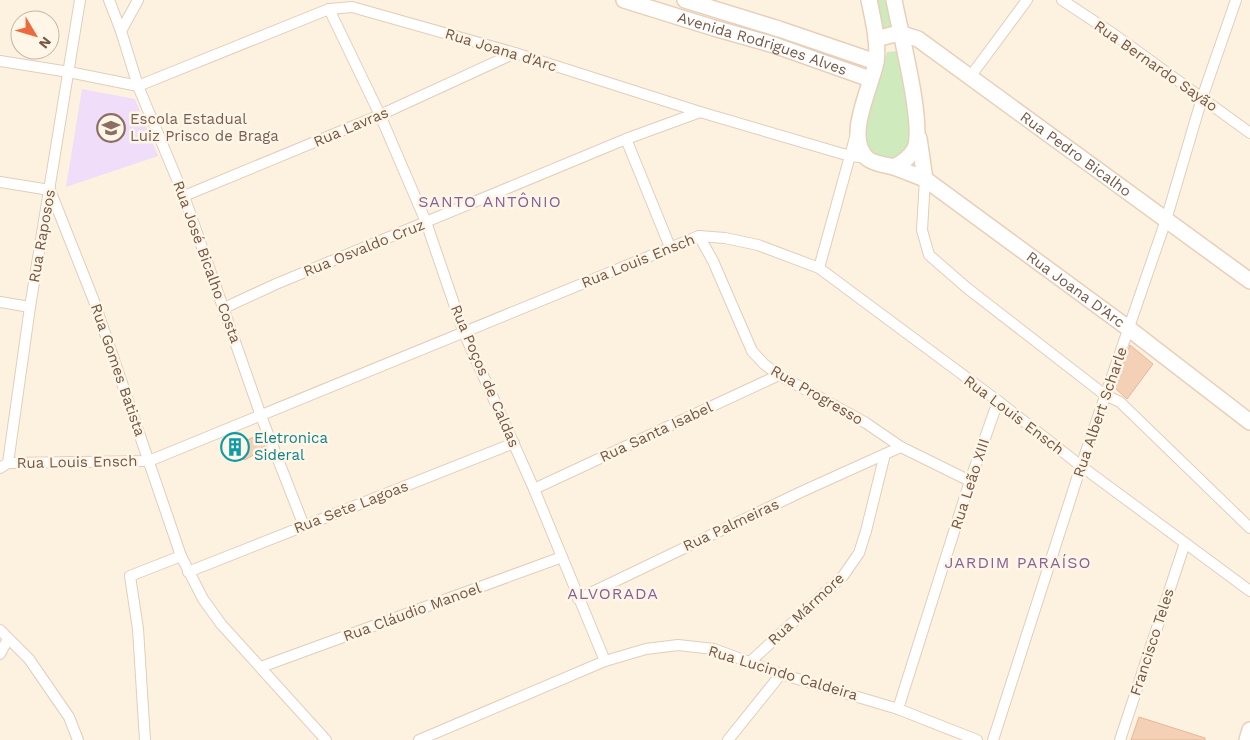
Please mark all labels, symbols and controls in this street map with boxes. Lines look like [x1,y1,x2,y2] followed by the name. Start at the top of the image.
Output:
[675,8,850,79] street label: Avenida Rodrigues Alves
[10,10,60,60] north arrow
[1091,17,1221,115] street label: Rua Bernardo Sayão
[443,24,559,76] street label: Rua Joana d'Arc
[36,34,55,52] text: N
[311,103,391,151] street label: Rua Lavras
[1017,108,1135,201] street label: Rua Pedro Bicalho
[130,110,279,145] place label: Escola Estadual Luiz Prisco de Braga
[96,113,126,143] school or university icon: Escola Estadual Luiz Prisco de Braga
[169,178,245,346] street label: Rua José Bicalho Costa
[25,188,59,284] street label: Rua Raposos
[418,192,562,211] district label: SANTO ANTÔNIO
[301,215,427,281] street label: Rua Osvaldo Cruz
[579,230,697,292] street label: Rua Louis Ensch
[1023,247,1128,332] street label: Rua Joana D'Arc
[87,301,149,439] street label: Rua Gomes Batista
[447,302,523,450] street label: Rua Poços de Caldas
[1069,345,1131,479] street label: Rua Albert Scharle
[768,361,866,429] street label: Rua Progresso
[960,371,1068,459] street label: Rua Louis Ensch
[597,398,716,466] street label: Rua Santa Isabel
[254,429,328,464] place label: Eletronica Sideral
[220,432,250,462] building icon: Eletronica Sideral
[947,436,993,532] street label: Rua Leão XIII
[16,452,138,472] street label: Rua Louis Ensch
[291,477,411,537] street label: Rua Sete Lagoas
[680,495,782,555] street label: Rua Palmeiras
[945,553,1092,572] district label: JARDIM PARAÍSO
[764,569,848,649] street label: Rua Mármore
[341,579,484,645] street label: Rua Cláudio Manoel
[567,584,659,603] district label: ALVORADA
[1126,586,1178,698] street label: Francisco Teles
[706,642,860,704] street label: Rua Lucindo Caldeira

